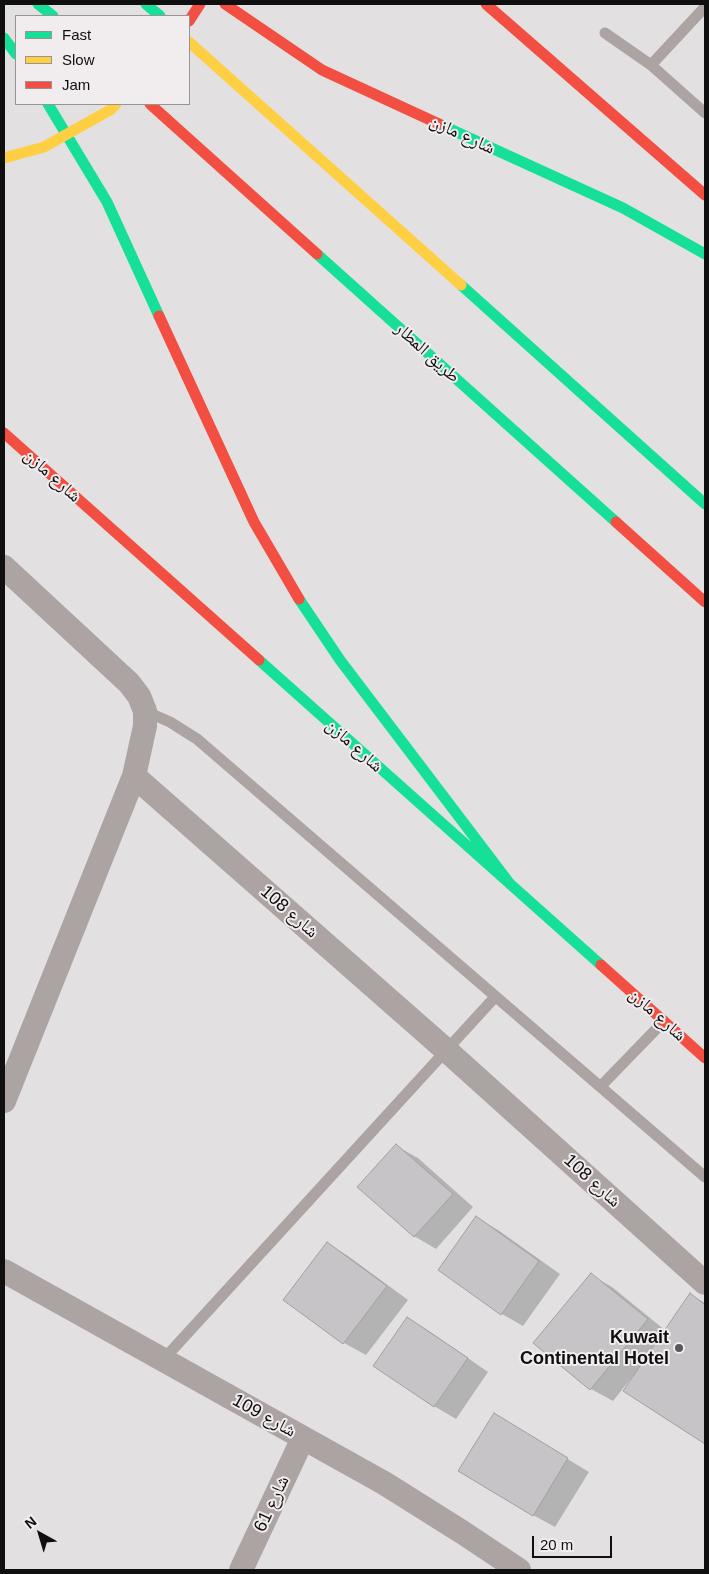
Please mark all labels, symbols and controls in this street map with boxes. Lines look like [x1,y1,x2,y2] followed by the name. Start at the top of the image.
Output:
[15,15,190,105] legend
[62,26,91,43] text: Fast
[62,51,95,68] text: Slow
[62,76,90,93] text: Jam
[426,111,498,159] street label: شارع مازن
[390,318,464,388] street label: طريق المطار
[19,445,85,507] street label: شارع مازن
[321,715,387,777] street label: شارع مازن
[256,881,322,943] street label: شارع 108
[624,984,690,1046] street label: شارع مازن
[559,1150,625,1212] street label: شارع 108
[520,1327,669,1370] place label: Kuwait Continental Hotel
[673,1342,685,1354] marker: Kuwait Continental Hotel
[228,1390,300,1442] street label: شارع 109
[250,1473,294,1535] street label: شارع 61
[15,1509,65,1559] north arrow
[22,1513,40,1532] text: N
[534,1526,614,1558] scale bar
[540,1536,573,1553] text: 20 m

